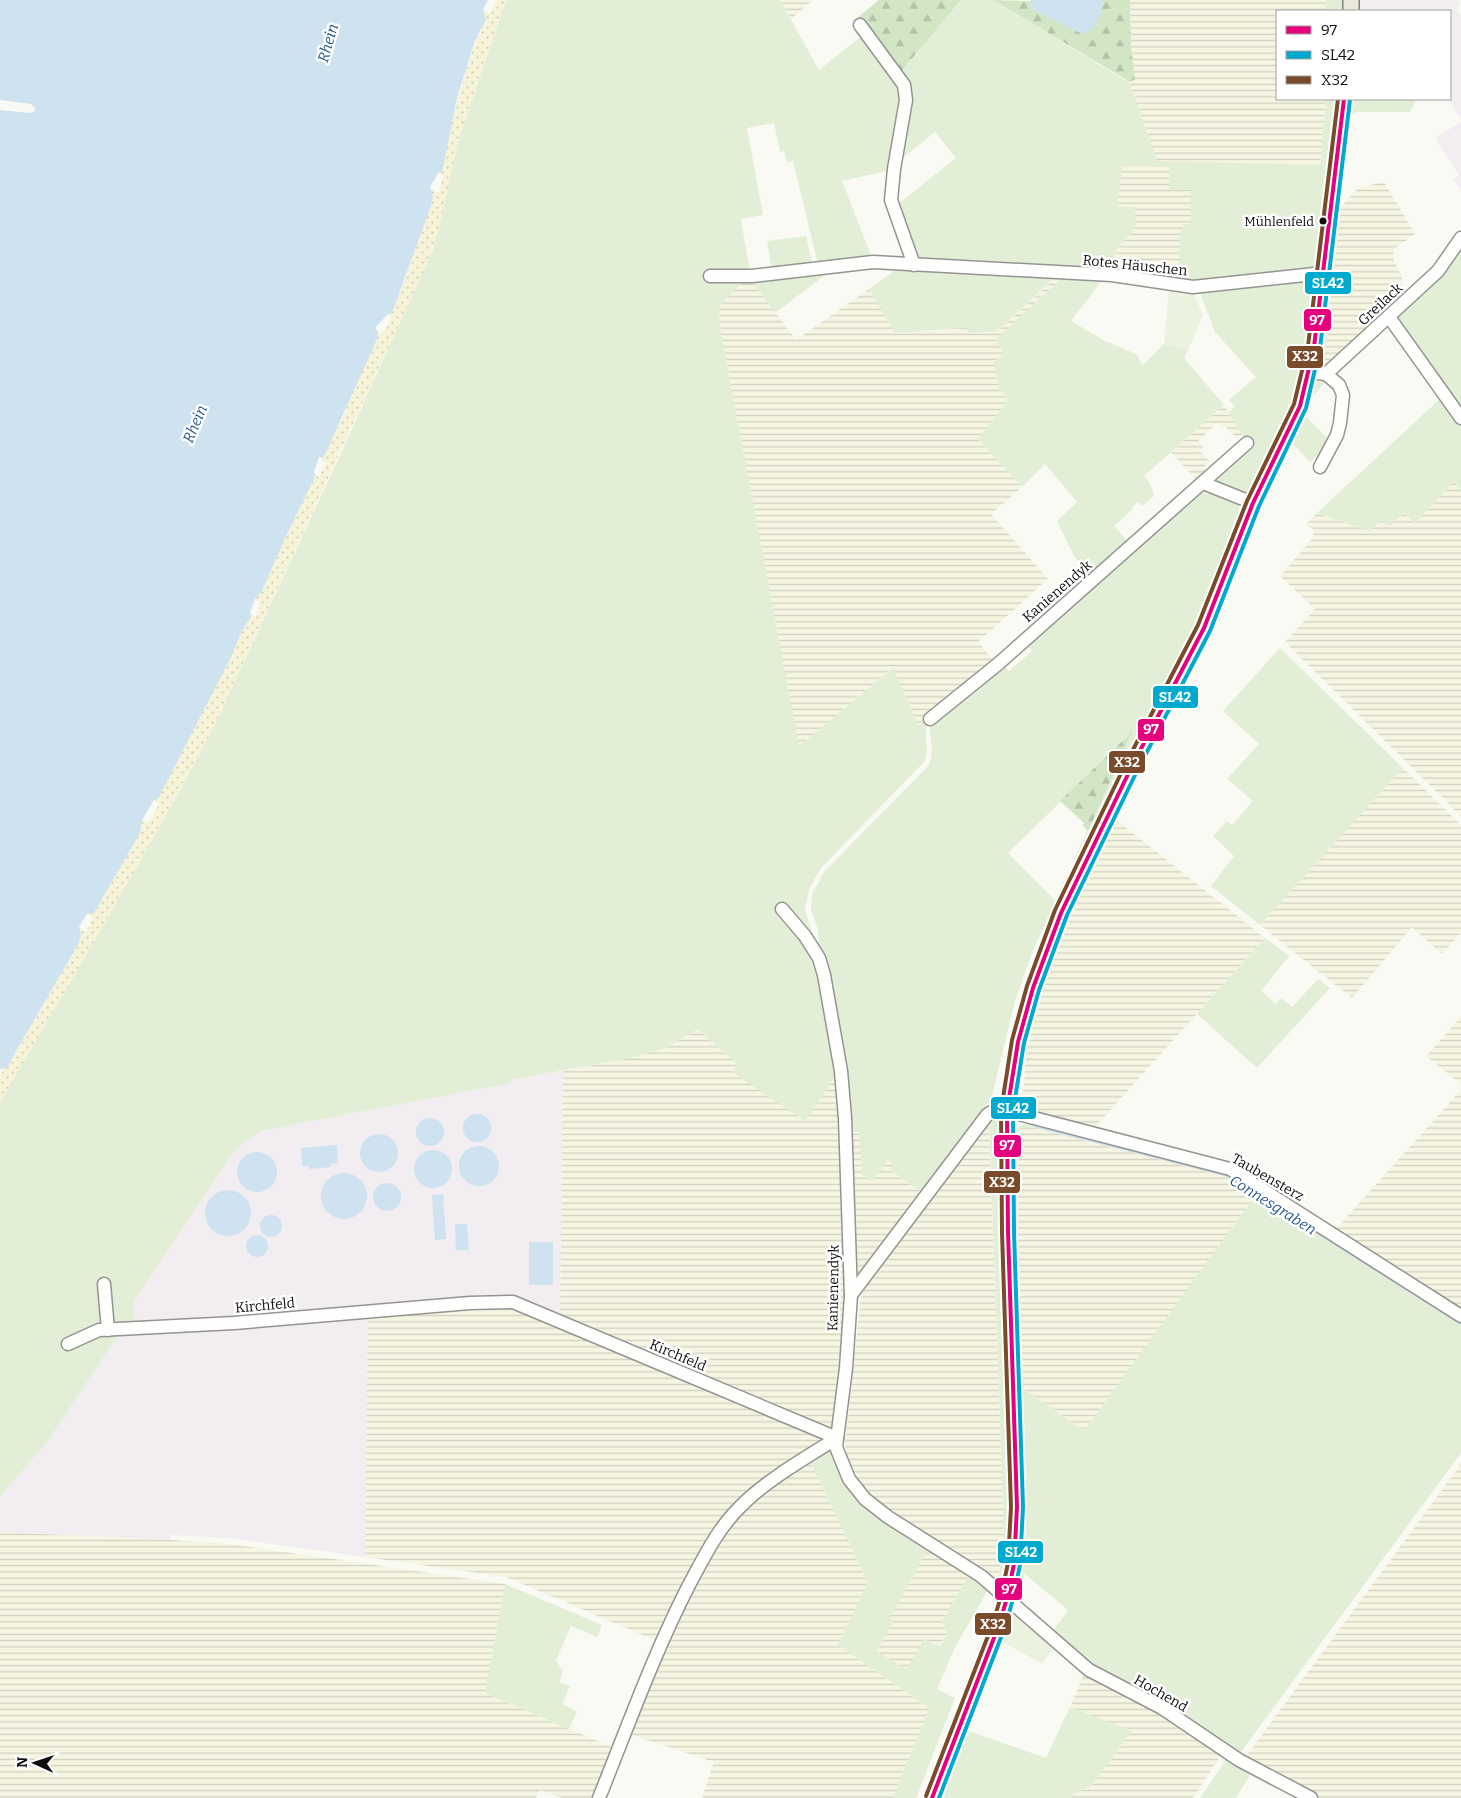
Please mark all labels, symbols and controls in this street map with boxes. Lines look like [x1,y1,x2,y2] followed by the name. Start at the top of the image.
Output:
[1276,10,1451,100] legend
[1321,21,1338,39] text: 97
[314,22,342,64] water label: Rhein
[1321,46,1355,64] text: SL42
[1321,71,1348,89] text: X32
[1244,214,1314,229] place label: Mühlenfeld
[1318,216,1328,226] marker: Mühlenfeld
[1082,252,1188,279] street label: Rotes Häuschen
[1304,271,1352,295] line badge: SL42
[1312,275,1344,292] text: SL42
[1355,280,1406,329] street label: Greilack
[1303,308,1332,332] line badge: 97
[1309,312,1325,329] text: 97
[1286,345,1324,369] line badge: X32
[1292,348,1318,365] text: X32
[179,402,211,446] water label: Rhein
[1019,557,1096,626] street label: Kanienendyk
[1152,685,1199,709] line badge: SL42
[1159,689,1191,706] text: SL42
[1137,718,1165,742] line badge: 97
[1143,721,1159,738] text: 97
[1108,750,1146,774] line badge: X32
[1114,754,1140,771] text: X32
[990,1096,1037,1120] line badge: SL42
[997,1100,1029,1117] text: SL42
[993,1134,1022,1158] line badge: 97
[999,1137,1015,1154] text: 97
[1229,1150,1307,1205] street label: Taubensterz
[983,1170,1021,1194] line badge: X32
[1226,1171,1320,1239] water label: Connesgraben
[989,1174,1015,1191] text: X32
[824,1245,843,1331] street label: Kanienendyk
[234,1294,296,1317] street label: Kirchfeld
[647,1336,709,1375] street label: Kirchfeld
[997,1540,1044,1564] line badge: SL42
[1005,1544,1037,1561] text: SL42
[994,1577,1023,1601] line badge: 97
[1001,1581,1017,1598] text: 97
[974,1612,1012,1636] line badge: X32
[980,1616,1006,1633] text: X32
[1131,1671,1191,1716] street label: Hochend
[10,1738,60,1788] north arrow
[14,1756,31,1768] text: N

